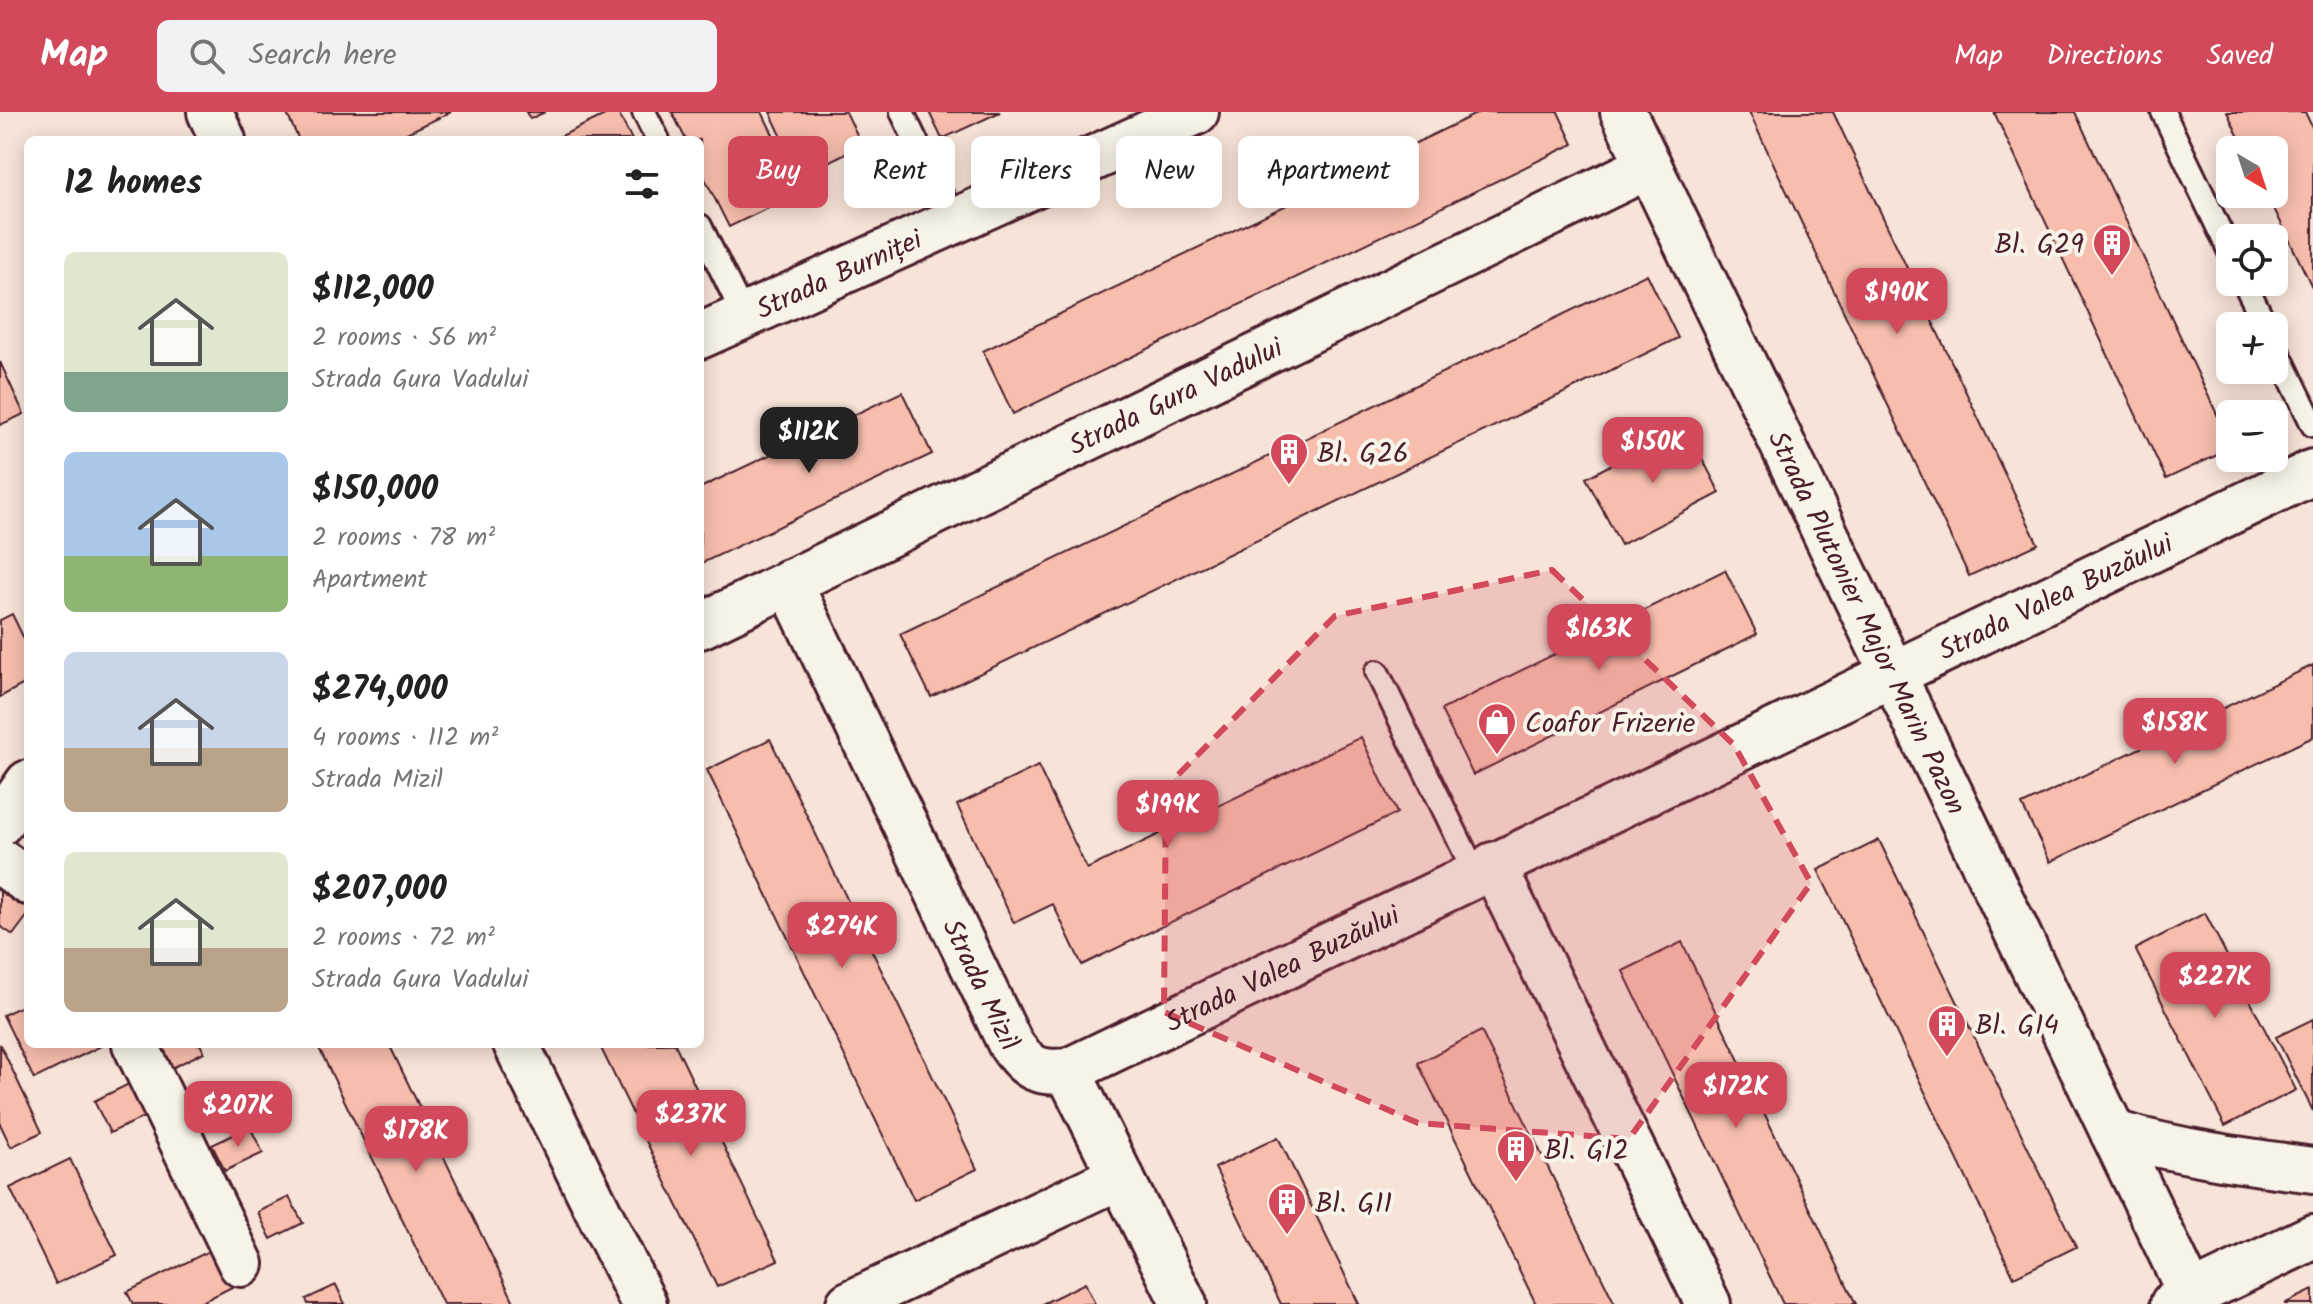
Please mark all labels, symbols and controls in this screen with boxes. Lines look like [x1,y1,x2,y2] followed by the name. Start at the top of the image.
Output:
[157,20,717,92] search box
[40,26,109,86] text: Map
[249,32,396,80] text: Search here
[185,34,229,78] icon: search
[1954,34,2003,79] text: Map
[2047,34,2163,79] text: Directions
[2207,34,2273,79] text: Saved
[728,136,828,208] chip: Buy
[844,136,955,208] chip: Rent
[971,136,1100,208] chip: Filters
[1116,136,1222,208] chip: New
[1238,136,1419,208] chip: Apartment
[2216,136,2288,208] north arrow
[2216,136,2288,472] map controls
[64,157,202,211] text: 12 homes
[620,162,664,206] icon: filters
[749,218,931,333] street label: Strada Burniței
[2091,222,2133,277] building icon: Bl. G29
[1994,223,2084,268] place label: Bl. G29
[2216,224,2288,296] button: locate
[312,263,434,317] text: $112,000
[1841,268,1953,336] pin: $190K
[1864,273,1930,315] text: $190K
[128,284,224,380] icon: home
[2216,312,2288,384] button: +
[312,317,496,359] text: 2 rooms · 56 m²
[1061,326,1292,469] street label: Strada Gura Vadului
[312,359,528,401] text: Strada Gura Vadului
[2216,400,2288,472] button: −
[753,407,865,475] pin: $112K
[778,412,840,454] text: $112K
[1597,417,1709,485] pin: $150K
[1620,422,1686,464] text: $150K
[1754,424,1977,823] street label: Strada Plutonier Major Marin Pazon
[1268,431,1310,486] building icon: Bl. G26
[1317,432,1409,477] place label: Bl. G26
[312,463,438,517] text: $150,000
[128,484,224,580] icon: home
[312,517,495,559] text: 2 rooms · 78 m²
[1931,522,2182,674] street label: Strada Valea Buzăului
[312,559,427,601] text: Apartment
[1543,604,1655,672] pin: $163K
[1565,609,1633,651] text: $163K
[312,663,448,717] text: $274,000
[128,684,224,780] icon: home
[2119,698,2231,766] pin: $158K
[1476,701,1518,756] shop icon: Coafor Frizerie
[1525,702,1696,747] place label: Coafor Frizerie
[2141,703,2209,745] text: $158K
[312,717,498,759] text: 4 rooms · 112 m²
[312,759,443,801] text: Strada Mizil
[1112,780,1224,848] pin: $199K
[1135,785,1201,827] text: $199K
[312,863,447,917] text: $207,000
[128,884,224,980] icon: home
[1158,894,1409,1046] street label: Strada Valea Buzăului
[786,902,898,970] pin: $274K
[806,907,878,949] text: $274K
[929,912,1030,1062] street label: Strada Mizil
[312,917,495,959] text: 2 rooms · 72 m²
[2159,952,2271,1020] pin: $227K
[2178,957,2252,999] text: $227K
[312,959,528,1001] text: Strada Gura Vadului
[1926,1003,1968,1058] building icon: Bl. G14
[1975,1004,2059,1049] place label: Bl. G14
[1680,1062,1792,1130] pin: $172K
[1703,1067,1769,1109] text: $172K
[182,1081,294,1149] pin: $207K
[202,1086,274,1128] text: $207K
[635,1090,747,1158] pin: $237K
[655,1095,727,1137] text: $237K
[360,1106,472,1174] pin: $178K
[383,1111,449,1153] text: $178K
[1495,1128,1537,1183] building icon: Bl. G12
[1544,1129,1629,1174] place label: Bl. G12
[1266,1181,1308,1236] building icon: Bl. G11
[1315,1182,1392,1227] place label: Bl. G11

